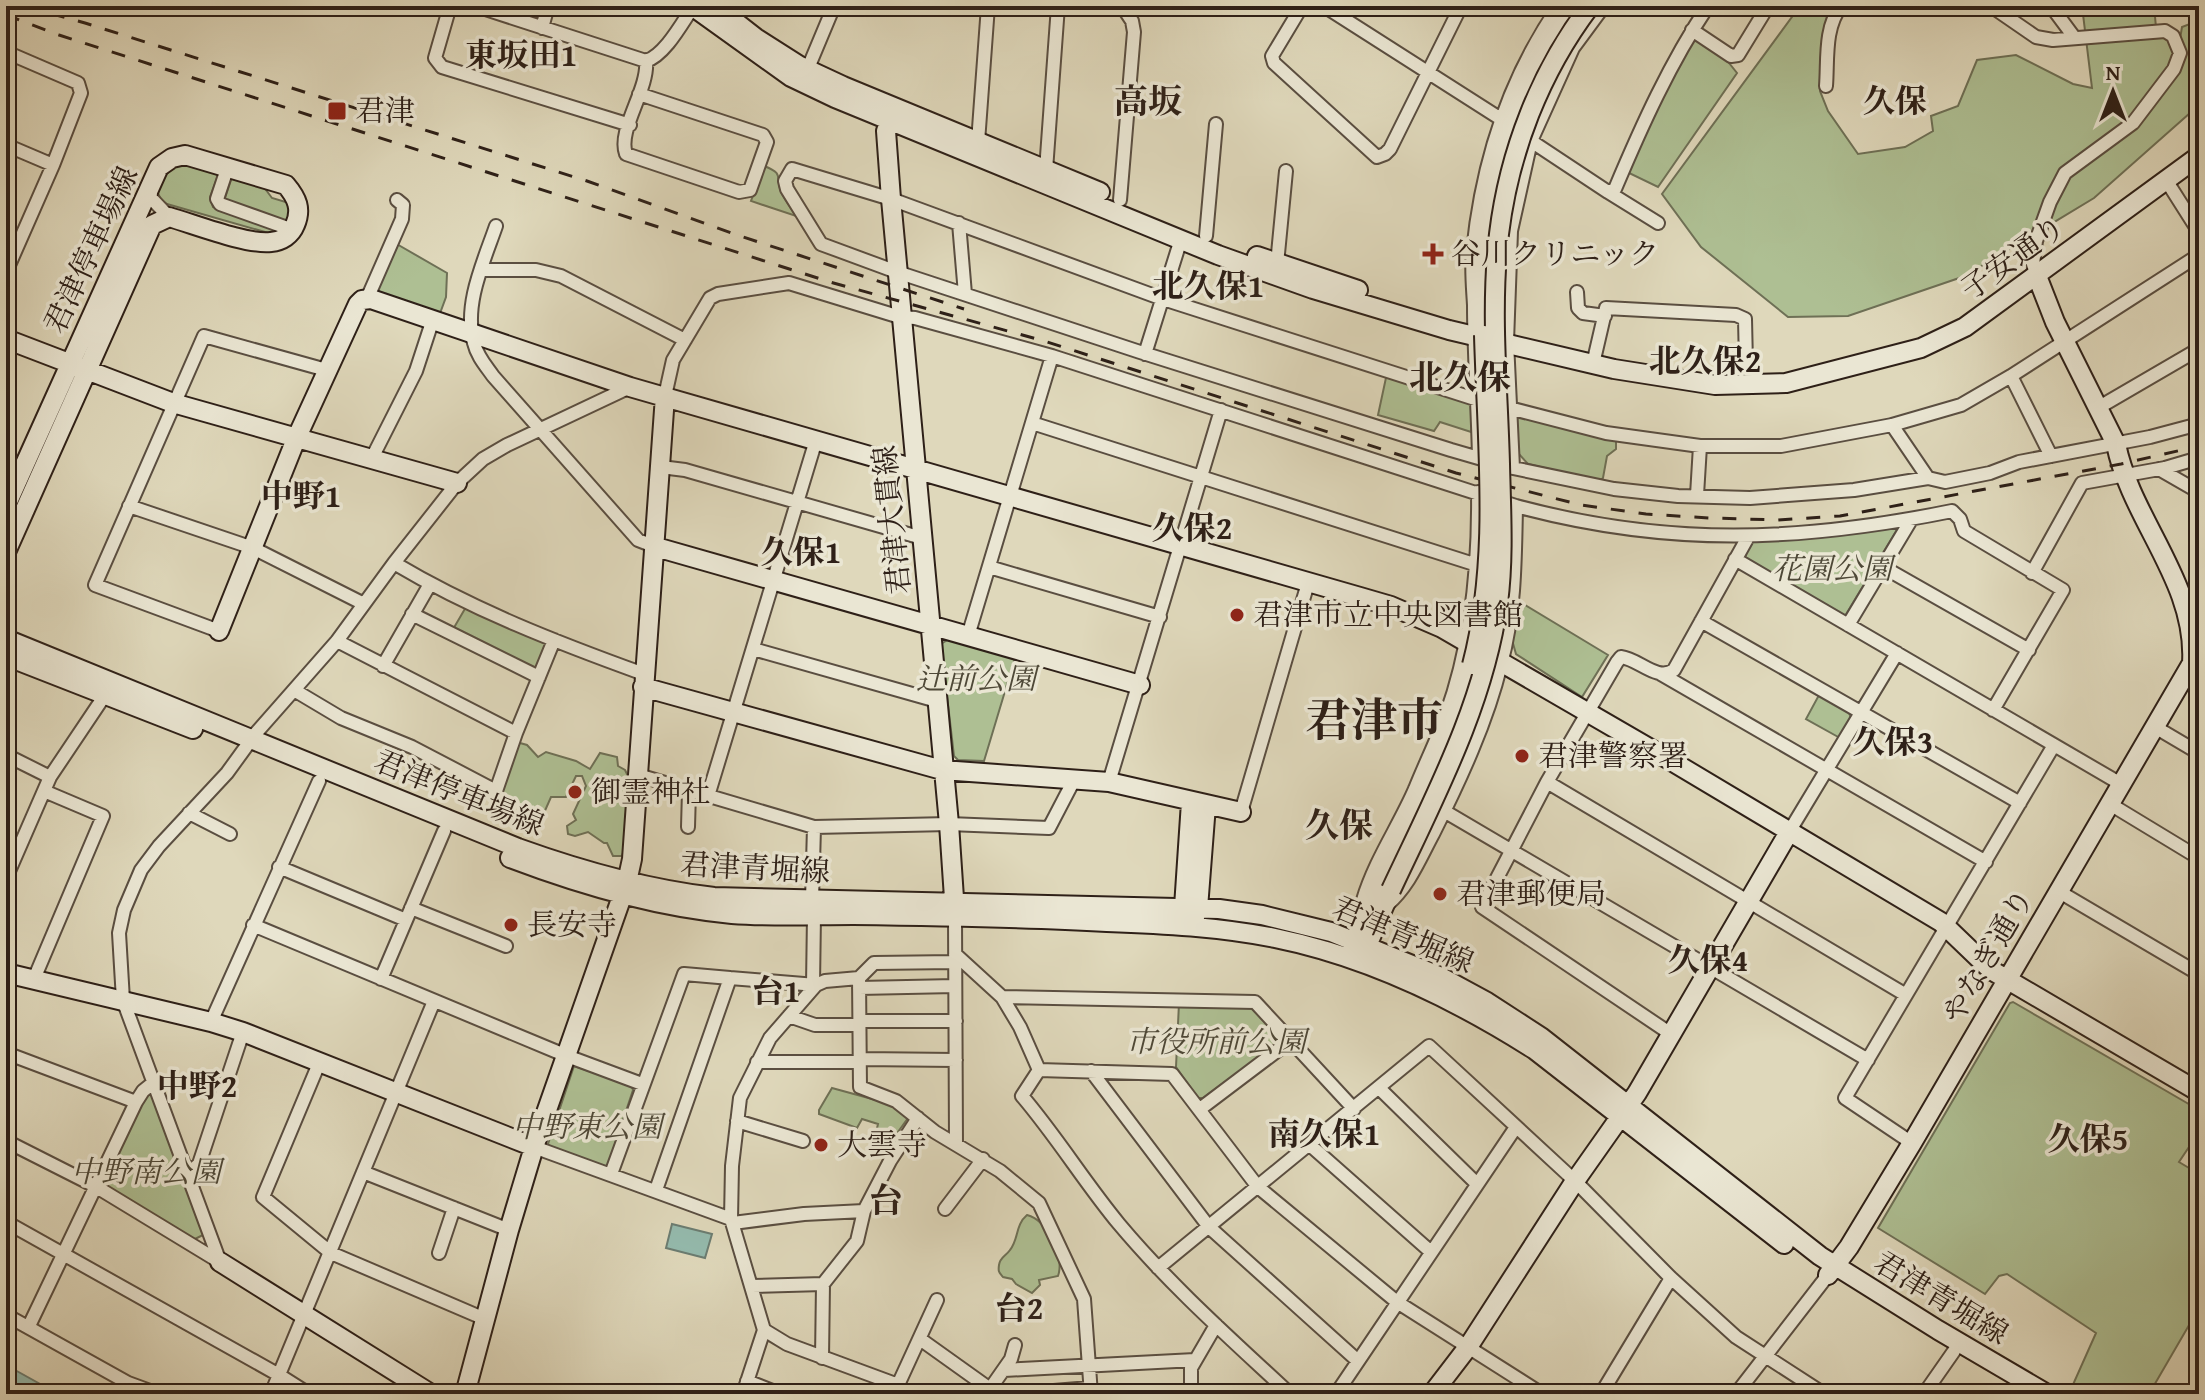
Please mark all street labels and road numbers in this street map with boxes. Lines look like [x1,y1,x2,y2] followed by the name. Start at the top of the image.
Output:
[32,159,148,340] street label: 君津停車場線
[1951,204,2074,310] street label: 子安通り
[861,443,921,597] street label: 君津大貫線
[368,738,551,846] street label: 君津停車場線
[679,841,831,893] street label: 君津青堀線
[1931,880,2044,1031] street label: やなぎ通り
[1326,885,1481,984] street label: 君津青堀線
[1866,1240,2017,1355] street label: 君津青堀線

